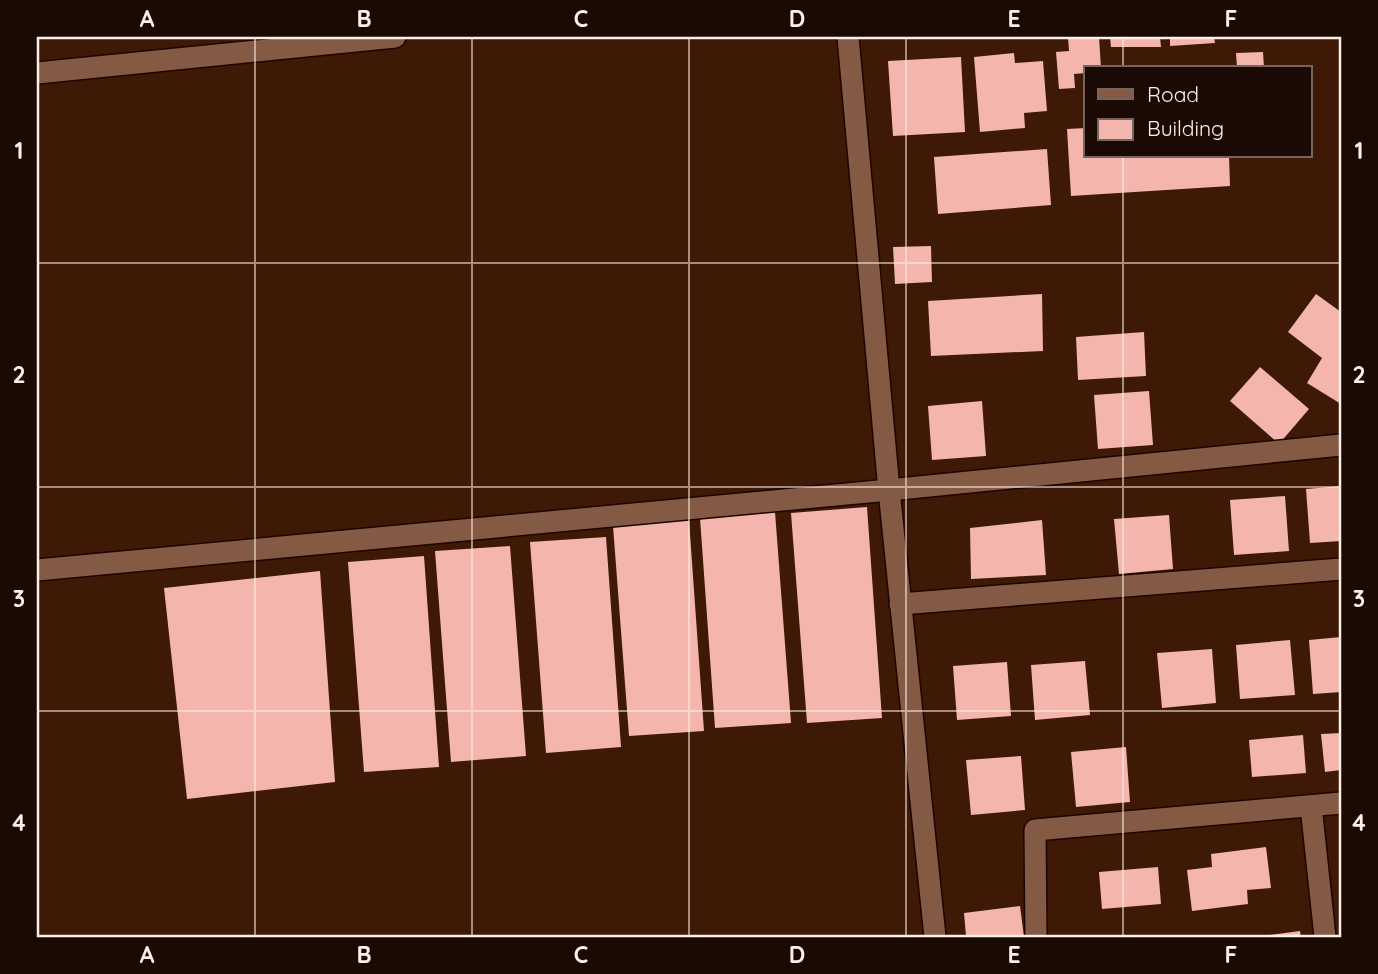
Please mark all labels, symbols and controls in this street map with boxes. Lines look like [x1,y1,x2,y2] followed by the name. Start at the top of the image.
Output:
[140,4,155,33] text: A
[356,4,372,33] text: B
[574,4,588,33] text: C
[789,4,805,33] text: D
[1007,4,1021,33] text: E
[1225,4,1237,33] text: F
[1084,66,1312,158] legend
[1147,81,1199,107] text: Road
[1147,115,1224,141] text: Building
[15,136,23,165] text: 1
[1355,136,1363,165] text: 1
[12,360,26,389] text: 2
[1352,360,1366,389] text: 2
[13,584,25,613] text: 3
[1353,584,1365,613] text: 3
[12,808,26,837] text: 4
[1352,808,1366,837] text: 4
[140,940,155,969] text: A
[356,940,372,969] text: B
[574,940,588,969] text: C
[789,940,805,969] text: D
[1007,940,1021,969] text: E
[1225,940,1237,969] text: F

